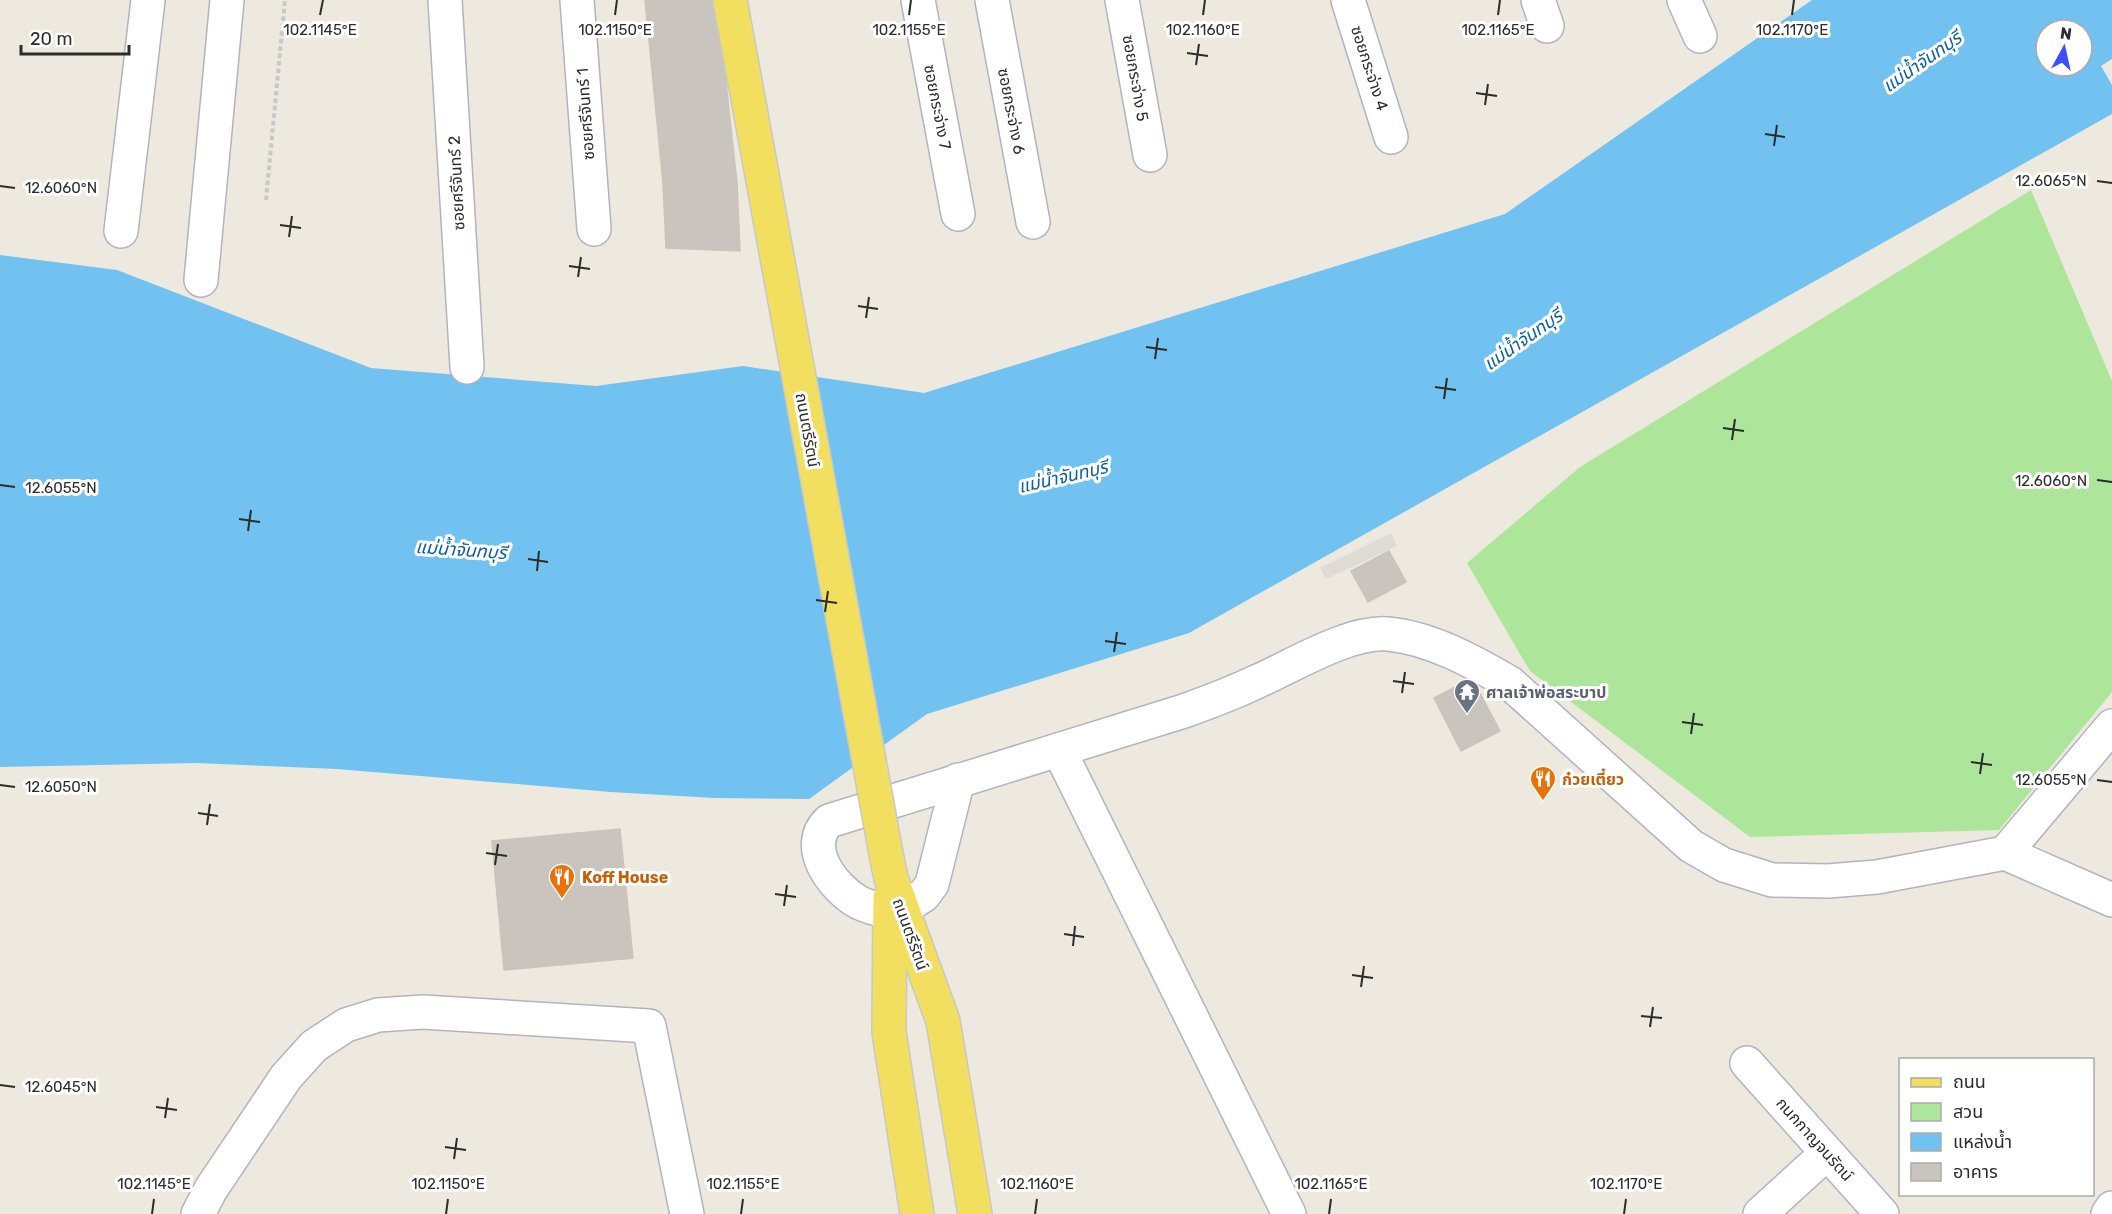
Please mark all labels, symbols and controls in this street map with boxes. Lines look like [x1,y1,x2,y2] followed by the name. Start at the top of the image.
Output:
[21,18,129,56] scale bar
[2034,18,2094,78] north arrow
[283,21,357,39] text: 102.1145°E
[578,21,652,39] text: 102.1150°E
[872,21,946,39] text: 102.1155°E
[1166,21,1240,39] text: 102.1160°E
[1461,21,1535,39] text: 102.1165°E
[1756,21,1828,39] text: 102.1170°E
[1347,23,1392,113] street label: ซอยกระจ่าง 4
[2059,23,2073,44] text: N
[1877,24,1968,97] water label: แม่น้ำจันทบุรี
[30,28,72,50] text: 20 m
[1119,33,1152,123] street label: ซอยกระจ่าง 5
[920,63,955,151] street label: ซอยกระจ่าง 7
[994,66,1029,156] street label: ซอยกระจ่าง 6
[573,67,598,161] street label: ซอยศรีจันทร์ 1
[445,135,468,231] street label: ซอยศรีจันทร์ 2
[2015,172,2087,190] text: 12.6065°N
[25,179,97,197] text: 12.6060°N
[1478,302,1569,375] water label: แม่น้ำจันทบุรี
[792,391,823,469] street label: ถนนตรีรัตน์
[1016,453,1113,498] water label: แม่น้ำจันทบุรี
[2015,472,2087,490] text: 12.6060°N
[25,479,97,497] text: 12.6055°N
[415,534,510,564] water label: แม่น้ำจันทบุรี
[1452,677,1482,715] temple icon: ศาลเจ้าพ่อสระบาป
[1486,683,1606,702] place label: ศาลเจ้าพ่อสระบาป
[1528,764,1558,802] restaurant icon: ก๋วยเตี๋ยว
[1562,768,1624,789] place label: ก๋วยเตี๋ยว
[2015,771,2087,789] text: 12.6055°N
[25,778,97,796] text: 12.6050°N
[547,862,577,900] restaurant icon: Koff House
[582,868,668,887] place label: Koff House
[889,896,932,973] street label: ถนนตรีรัตน์
[1899,1058,2094,1196] legend
[1953,1071,1986,1093] text: ถนน
[25,1078,97,1096] text: 12.6045°N
[1772,1094,1857,1185] street label: กนกกาญจนรัตน์
[1953,1101,1983,1123] text: สวน
[1953,1129,2012,1153] text: แหล่งน้ำ
[1953,1161,1998,1183] text: อาคาร
[117,1175,191,1193] text: 102.1145°E
[411,1175,485,1193] text: 102.1150°E
[706,1175,780,1193] text: 102.1155°E
[1000,1175,1074,1193] text: 102.1160°E
[1294,1175,1368,1193] text: 102.1165°E
[1590,1175,1662,1193] text: 102.1170°E

